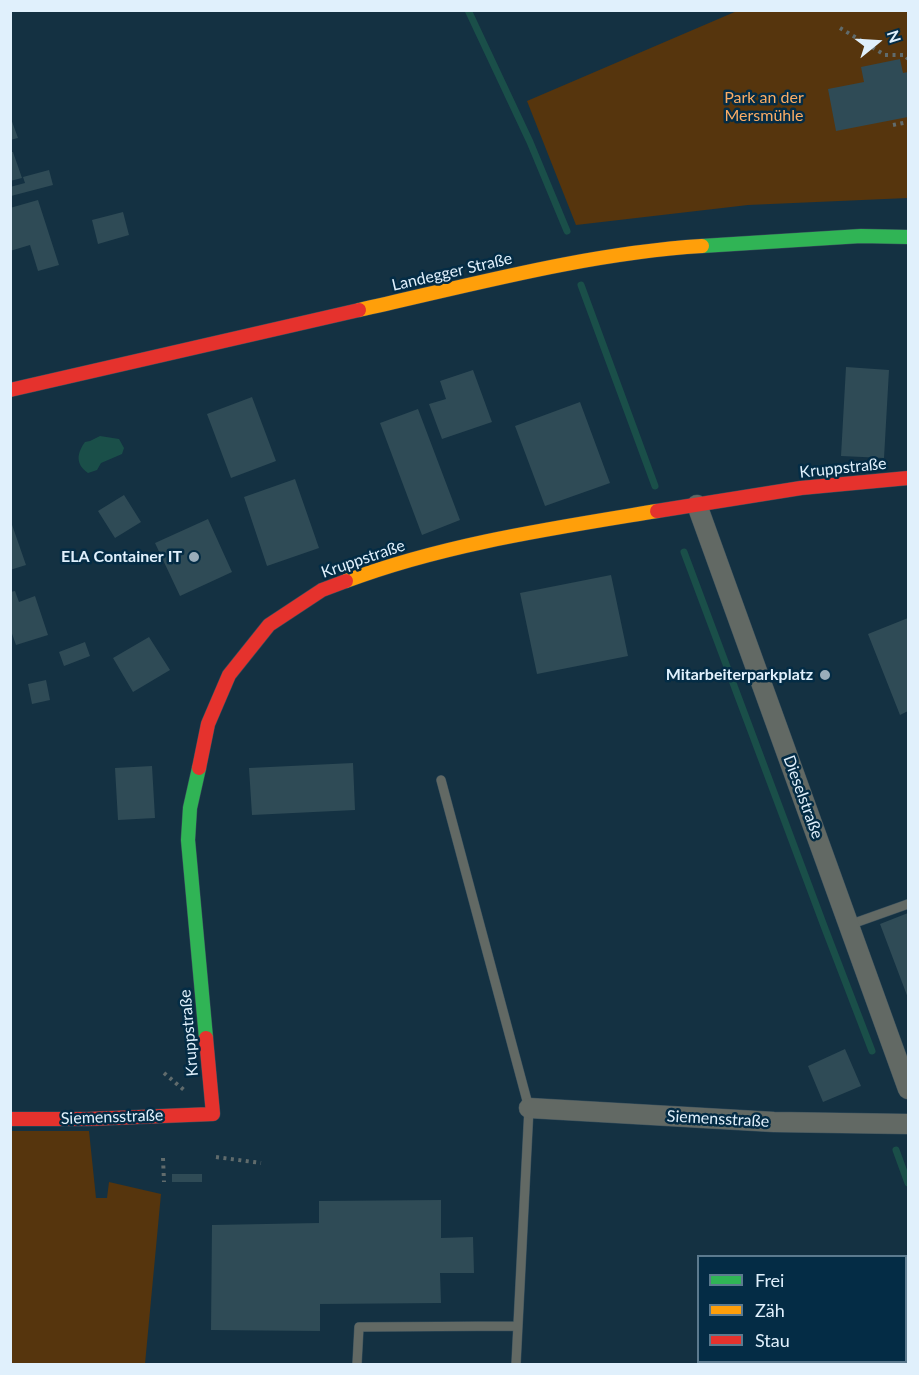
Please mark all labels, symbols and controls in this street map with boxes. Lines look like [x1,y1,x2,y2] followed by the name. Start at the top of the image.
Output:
[847,12,907,72] north arrow
[884,27,906,45] text: N
[724,88,804,126] park label: Park an der Mersmühle
[390,249,514,295] street label: Landegger Straße
[799,454,887,482] street label: Kruppstraße
[319,536,407,582] street label: Kruppstraße
[61,547,182,567] place label: ELA Container IT
[187,550,201,564] marker: ELA Container IT
[666,665,813,685] place label: Mitarbeiterparkplatz
[818,668,832,682] marker: Mitarbeiterparkplatz
[779,753,827,841] street label: Dieselstraße
[176,989,202,1077] street label: Kruppstraße
[60,1106,164,1128] street label: Siemensstraße
[666,1107,770,1131] street label: Siemensstraße
[697,1255,907,1363] legend
[755,1269,784,1291] text: Frei
[755,1299,785,1321] text: Zäh
[755,1329,790,1351] text: Stau

